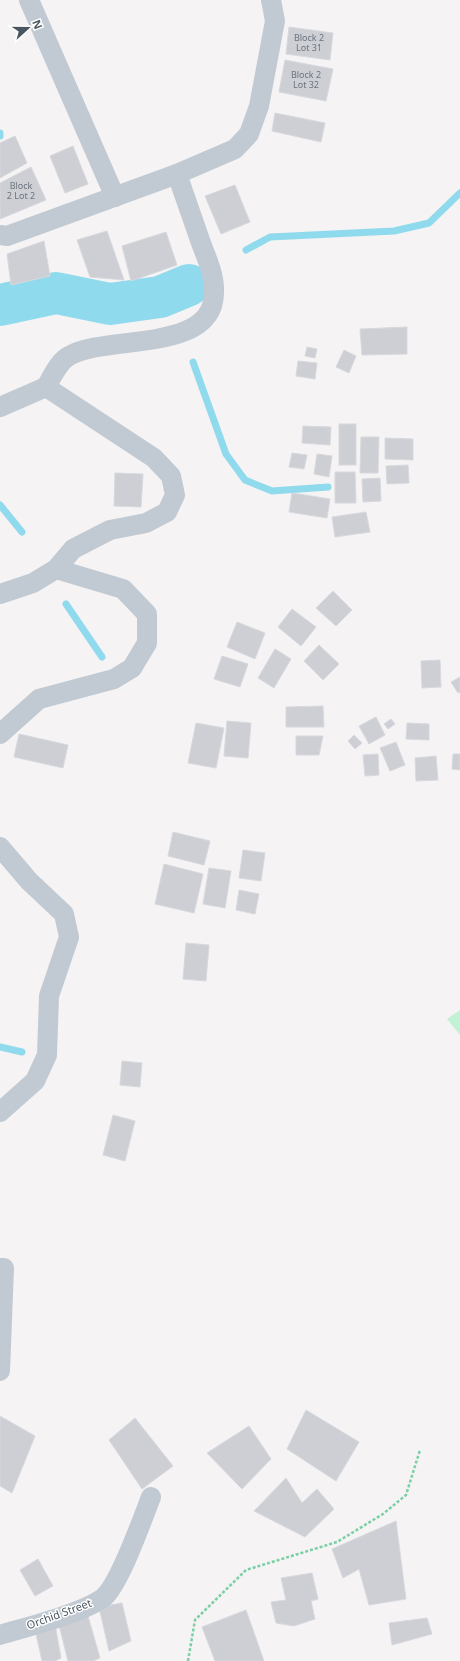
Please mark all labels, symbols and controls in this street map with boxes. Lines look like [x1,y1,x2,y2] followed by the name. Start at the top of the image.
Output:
[8,8,48,48] north arrow
[29,17,46,31] text: N
[294,31,324,54] house number: Block 2 Lot 31
[291,68,321,91] house number: Block 2 Lot 32
[7,179,35,202] house number: Block 2 Lot 2
[24,1595,93,1632] street label: Orchid Street

